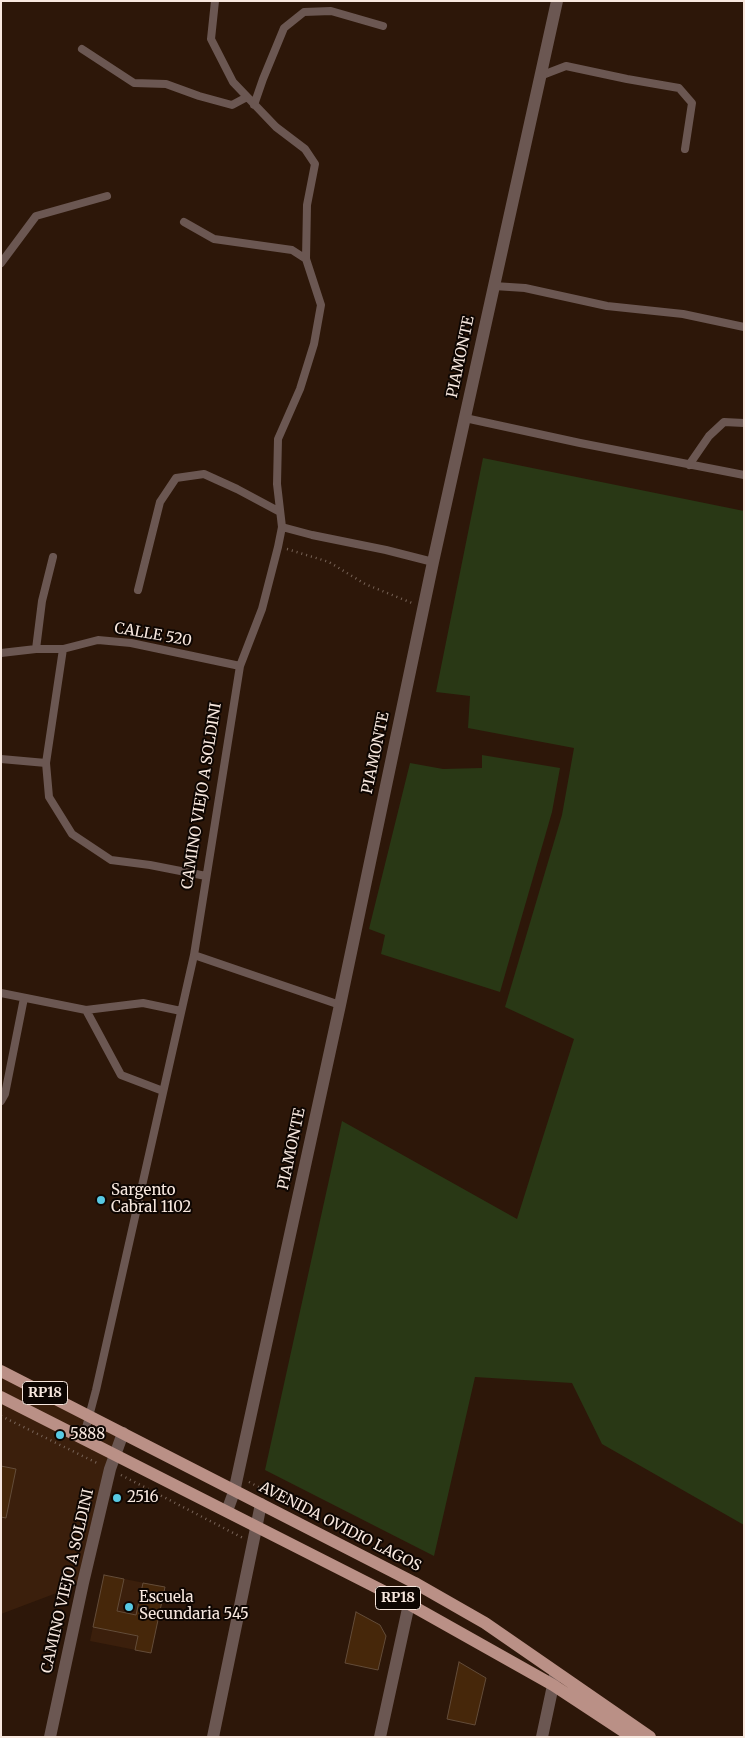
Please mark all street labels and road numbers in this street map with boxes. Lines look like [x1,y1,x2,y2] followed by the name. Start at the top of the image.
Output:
[444,314,478,400] street label: PIAMONTE
[113,619,193,651] street label: CALLE 520
[178,701,226,891] street label: CAMINO VIEJO A SOLDINI
[359,710,393,796] street label: PIAMONTE
[275,1106,309,1192] street label: PIAMONTE
[22,1382,68,1405] road number: RP18
[256,1478,424,1576] street label: AVENIDA OVIDIO LAGOS
[38,1487,98,1675] street label: CAMINO VIEJO A SOLDINI
[376,1586,420,1610] road number: RP18

